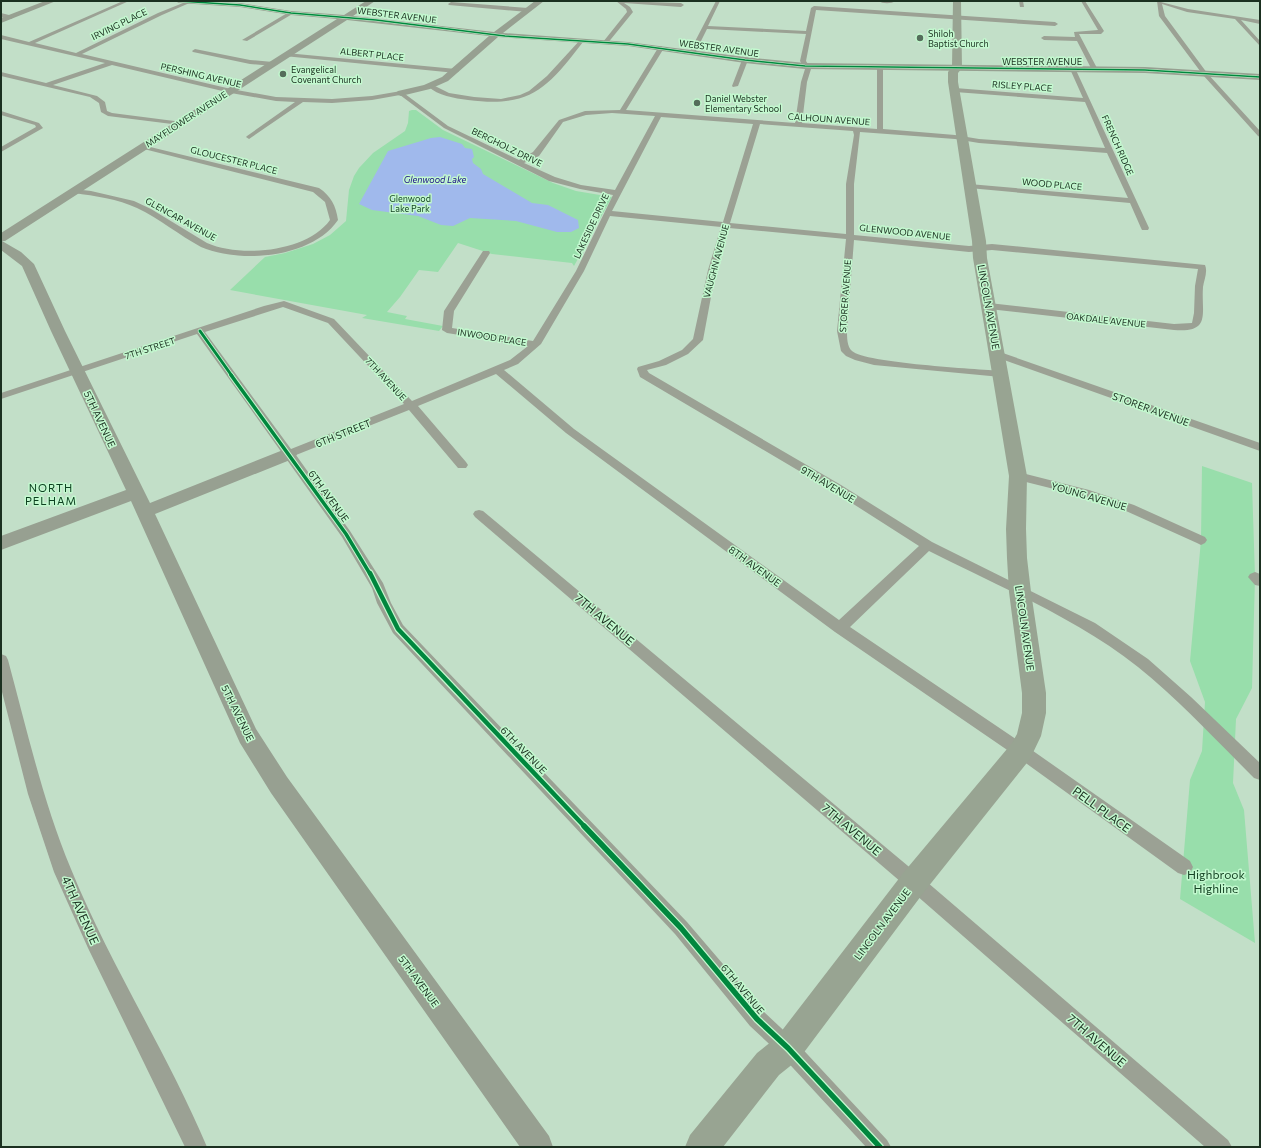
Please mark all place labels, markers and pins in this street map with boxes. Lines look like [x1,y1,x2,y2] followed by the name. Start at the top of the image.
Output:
[928,28,989,49] place label: Shiloh Baptist Church
[915,33,925,43] marker: Shiloh Baptist Church
[291,64,361,85] place label: Evangelical Covenant Church
[278,69,288,79] marker: Evangelical Covenant Church
[705,93,781,114] place label: Daniel Webster Elementary School
[692,98,702,108] marker: Daniel Webster Elementary School

